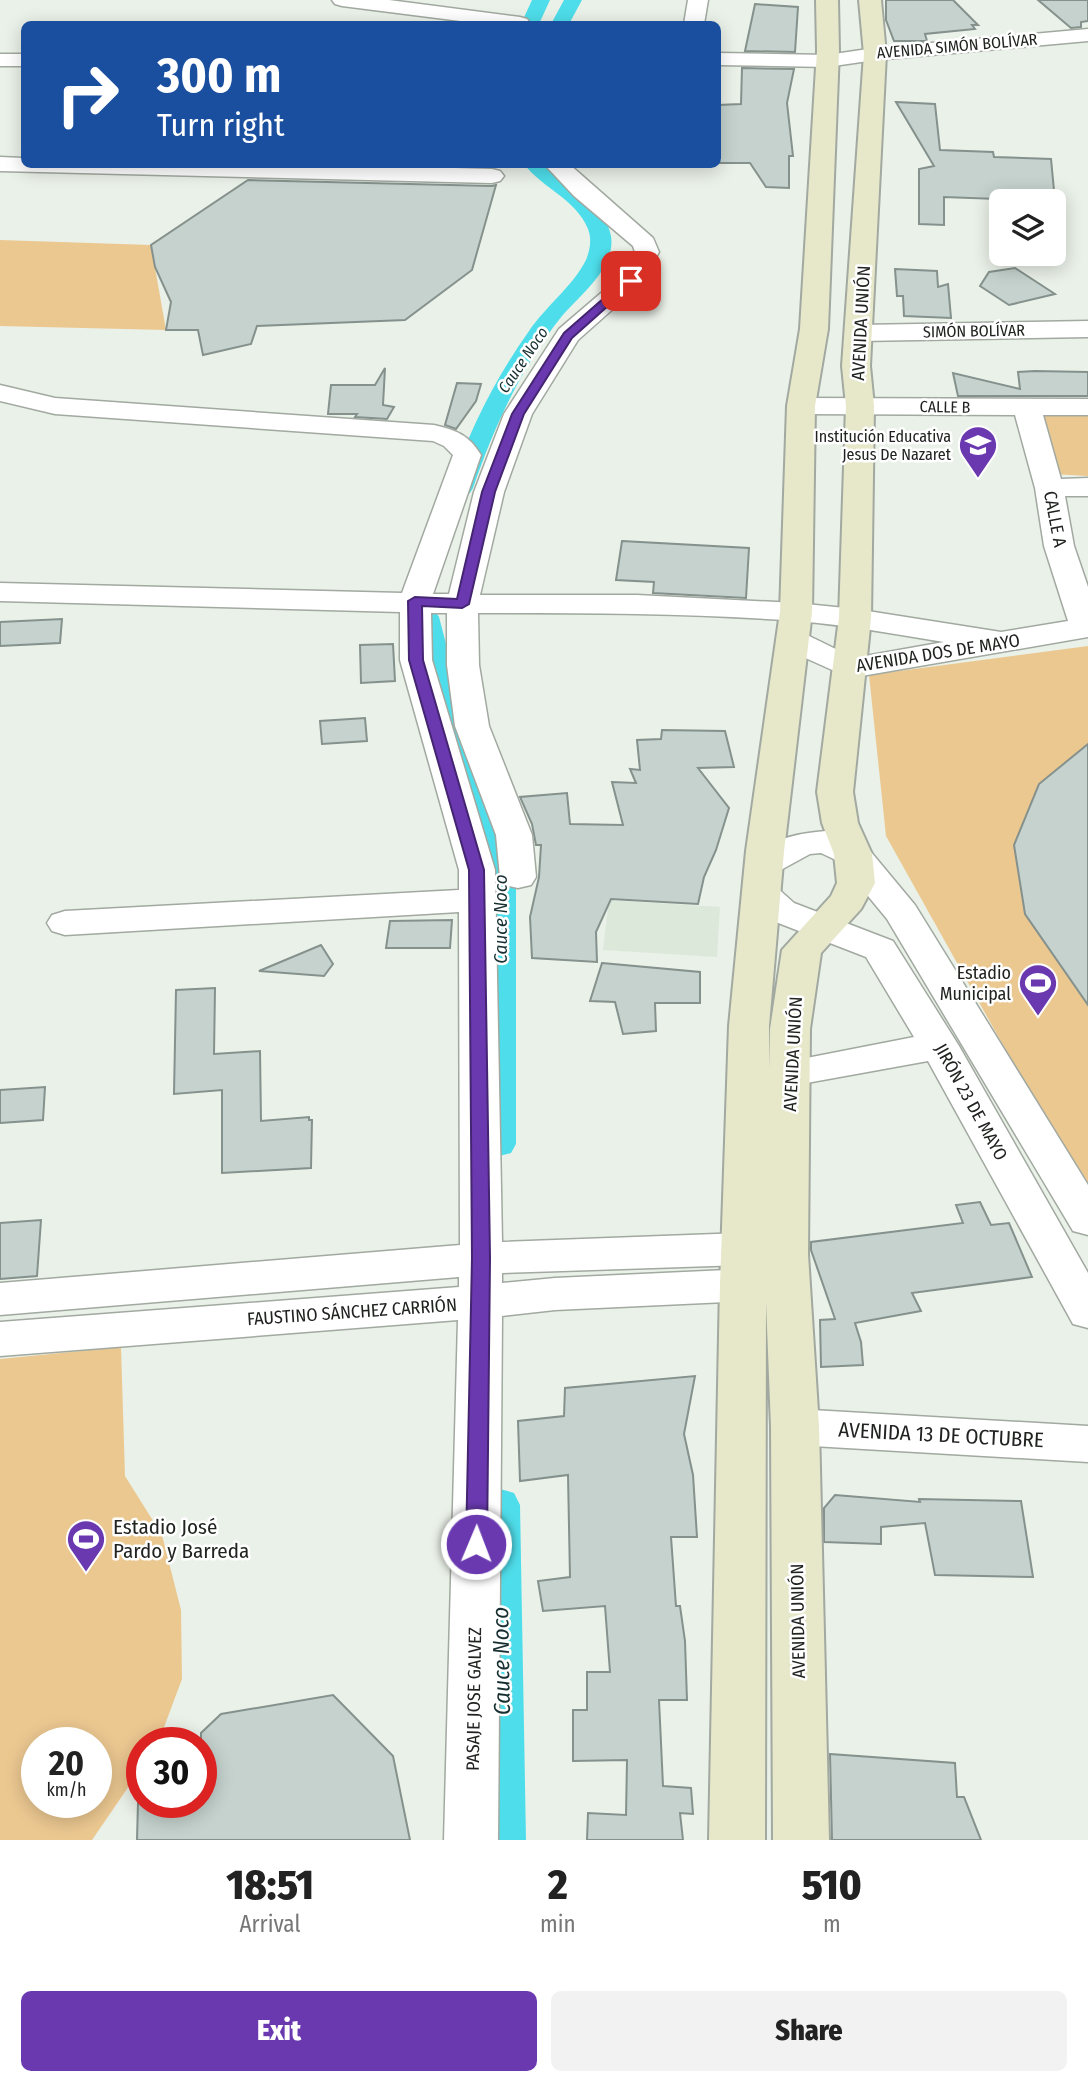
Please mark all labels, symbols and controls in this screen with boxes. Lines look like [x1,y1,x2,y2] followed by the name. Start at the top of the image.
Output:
[876,29,1038,62] street label: AVENIDA SIMÓN BOLÍVAR
[157,46,281,105] text: 300 m
[42,49,133,140] icon: right
[157,106,284,144] text: Turn right
[989,189,1066,266] map controls
[989,189,1066,266] button: layers
[601,251,661,311] pin
[612,262,650,300] icon: arrive
[847,265,875,381] street label: AVENIDA UNIÓN
[923,321,1025,341] street label: SIMÓN BOLÍVAR
[494,324,552,396] water label: Cauce Noco
[919,397,971,417] street label: CALLE B
[957,424,999,479] school or university icon: Institución Educativa Jesus De Nazaret
[815,427,952,464] place label: Institución Educativa Jesus De Nazaret
[1039,489,1071,549] street label: CALLE A
[855,629,1021,677] street label: AVENIDA DOS DE MAYO
[489,874,512,964] water label: Cauce Noco
[940,962,1011,1005] place label: Estadio Municipal
[1017,962,1059,1017] sports icon: Estadio Municipal
[779,996,807,1112] street label: AVENIDA UNIÓN
[930,1040,1012,1164] street label: JIRÓN 23 DE MAYO
[246,1293,458,1330] street label: FAUSTINO SÁNCHEZ CARRIÓN
[838,1417,1044,1453] street label: AVENIDA 13 DE OCTUBRE
[439,1507,513,1581] position arrow
[113,1514,249,1564] place label: Estadio José Pardo y Barreda
[65,1518,107,1573] sports icon: Estadio José Pardo y Barreda
[786,1563,810,1679] street label: AVENIDA UNIÓN
[486,1607,516,1715] water label: Cauce Noco
[462,1627,486,1771] street label: PASAJE JOSE GALVEZ
[126,1727,217,1818] speed limit sign: 30
[49,1742,84,1784] text: 20
[46,1779,87,1801] text: km/h
[226,1860,314,1910] text: 18:51
[548,1860,568,1910] text: 2
[802,1860,862,1910] text: 510
[239,1910,300,1938] text: Arrival
[540,1910,576,1938] text: min
[823,1910,841,1938] text: m
[21,1991,537,2071] button: Exit
[551,1991,1067,2071] button: Share

